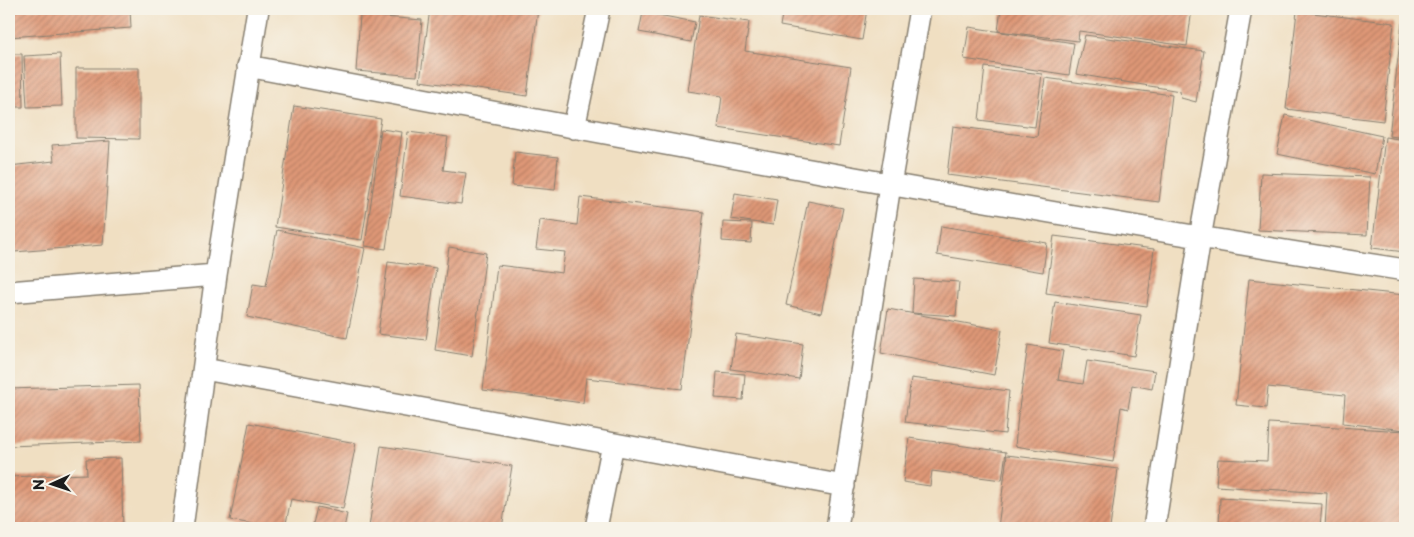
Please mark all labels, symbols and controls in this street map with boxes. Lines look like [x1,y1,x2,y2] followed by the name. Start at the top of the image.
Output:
[28,460,78,510] north arrow
[28,479,49,491] text: N

